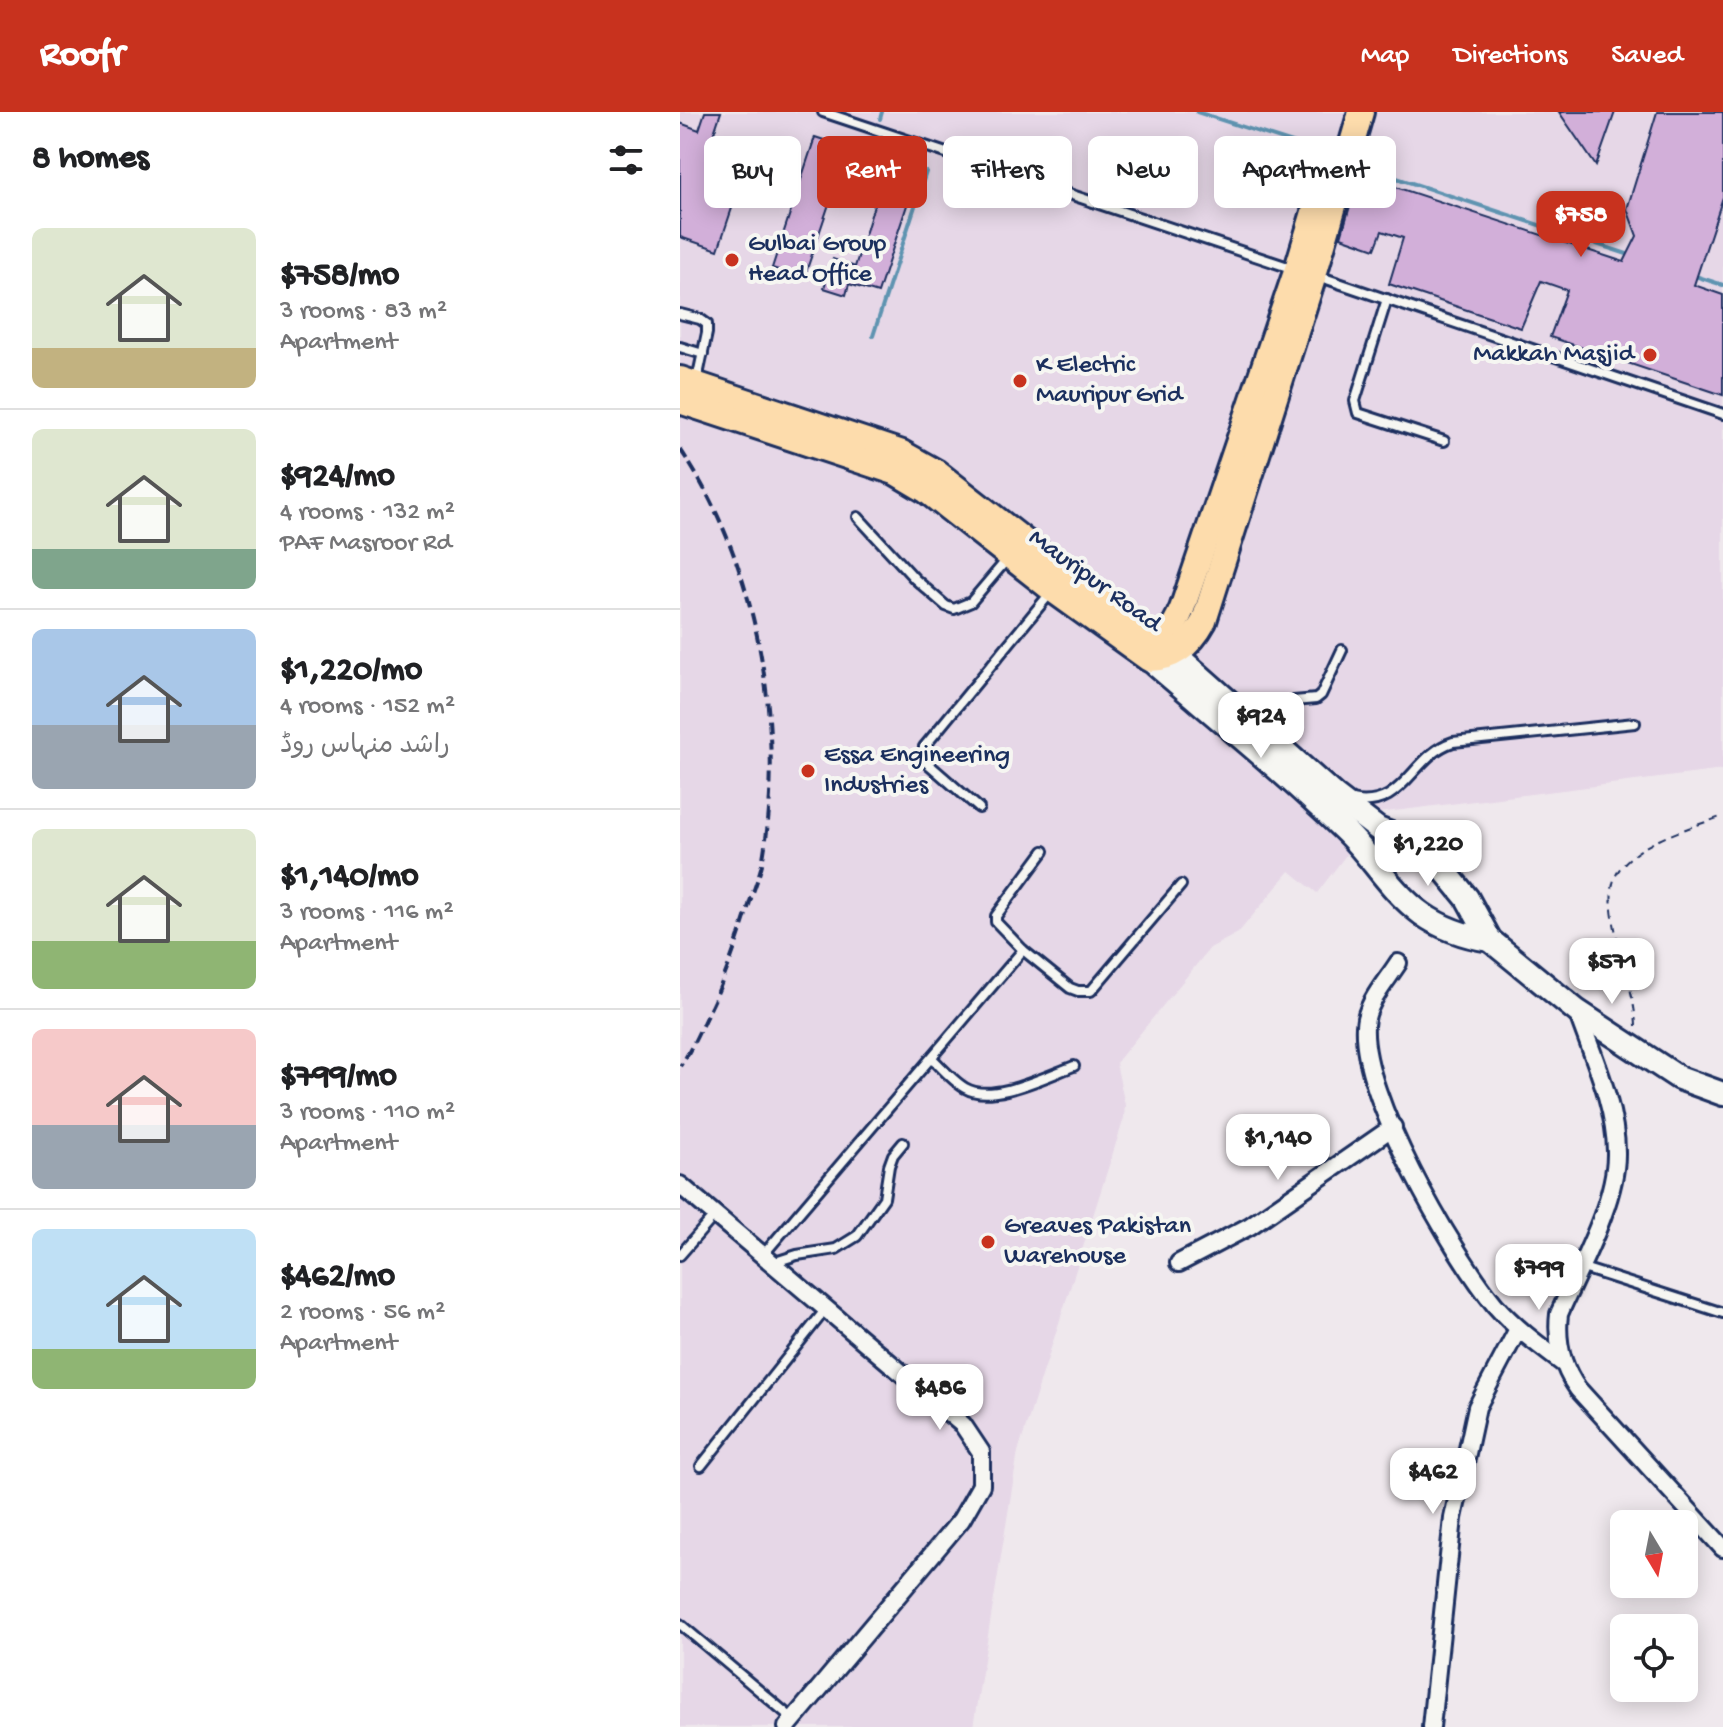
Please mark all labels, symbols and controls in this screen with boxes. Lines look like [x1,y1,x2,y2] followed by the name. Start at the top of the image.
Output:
[40,34,124,78] text: Roofr
[1361,40,1409,73] text: Map
[1453,40,1567,73] text: Directions
[1611,40,1683,73] text: Saved
[704,136,801,208] chip: Buy
[817,136,927,208] chip: Rent
[943,136,1072,208] chip: Filters
[1088,136,1198,208] chip: New
[1214,136,1396,208] chip: Apartment
[604,138,648,182] icon: filters
[32,140,149,180] text: 8 homes
[1534,191,1628,259] pin: $758
[1554,201,1608,232] text: $758
[748,230,887,291] place label: Gulbai Group Head Office
[723,251,741,269] marker: Gulbai Group Head Office
[280,257,399,297] text: $758/mo
[96,260,192,356] icon: home
[280,297,447,328] text: 3 rooms · 83 m²
[280,328,397,359] text: Apartment
[1473,340,1636,371] place label: Makkah Masjid
[1641,346,1659,364] marker: Makkah Masjid
[1036,351,1184,412] place label: K Electric Mauripur Grid
[1011,372,1029,390] marker: K Electric Mauripur Grid
[280,458,395,498] text: $924/mo
[96,461,192,557] icon: home
[280,498,455,529] text: 4 rooms · 132 m²
[1022,523,1168,642] street label: Mauripur Road
[280,529,452,560] text: PAF Masroor Rd
[280,652,422,692] text: $1,220/mo
[96,661,192,757] icon: home
[280,692,455,723] text: 4 rooms · 152 m²
[1214,692,1308,760] pin: $924
[1236,702,1286,733] text: $924
[280,732,450,763] text: راشد منہاس روڈ
[824,741,1010,802] place label: Essa Engineering Industries
[799,762,817,780] marker: Essa Engineering Industries
[1363,820,1493,888] pin: $1,220
[1393,830,1463,861] text: $1,220
[280,858,419,898] text: $1,140/mo
[96,861,192,957] icon: home
[280,898,453,929] text: 3 rooms · 116 m²
[280,929,397,960] text: Apartment
[1565,938,1659,1006] pin: $571
[1587,948,1637,979] text: $571
[280,1058,397,1098] text: $799/mo
[96,1061,192,1157] icon: home
[280,1098,455,1129] text: 3 rooms · 110 m²
[1213,1114,1343,1182] pin: $1,140
[1244,1124,1312,1155] text: $1,140
[280,1129,397,1160] text: Apartment
[1004,1212,1192,1273] place label: Greaves Pakistan Warehouse
[979,1233,997,1251] marker: Greaves Pakistan Warehouse
[1492,1244,1586,1312] pin: $799
[1513,1254,1565,1285] text: $799
[280,1258,395,1298] text: $462/mo
[96,1261,192,1357] icon: home
[280,1298,445,1329] text: 2 rooms · 56 m²
[280,1329,397,1360] text: Apartment
[893,1364,987,1432] pin: $486
[914,1374,966,1405] text: $486
[1386,1448,1480,1516] pin: $462
[1408,1458,1458,1489] text: $462
[1610,1510,1698,1598] north arrow
[1610,1510,1698,1702] map controls
[1610,1614,1698,1702] button: locate

